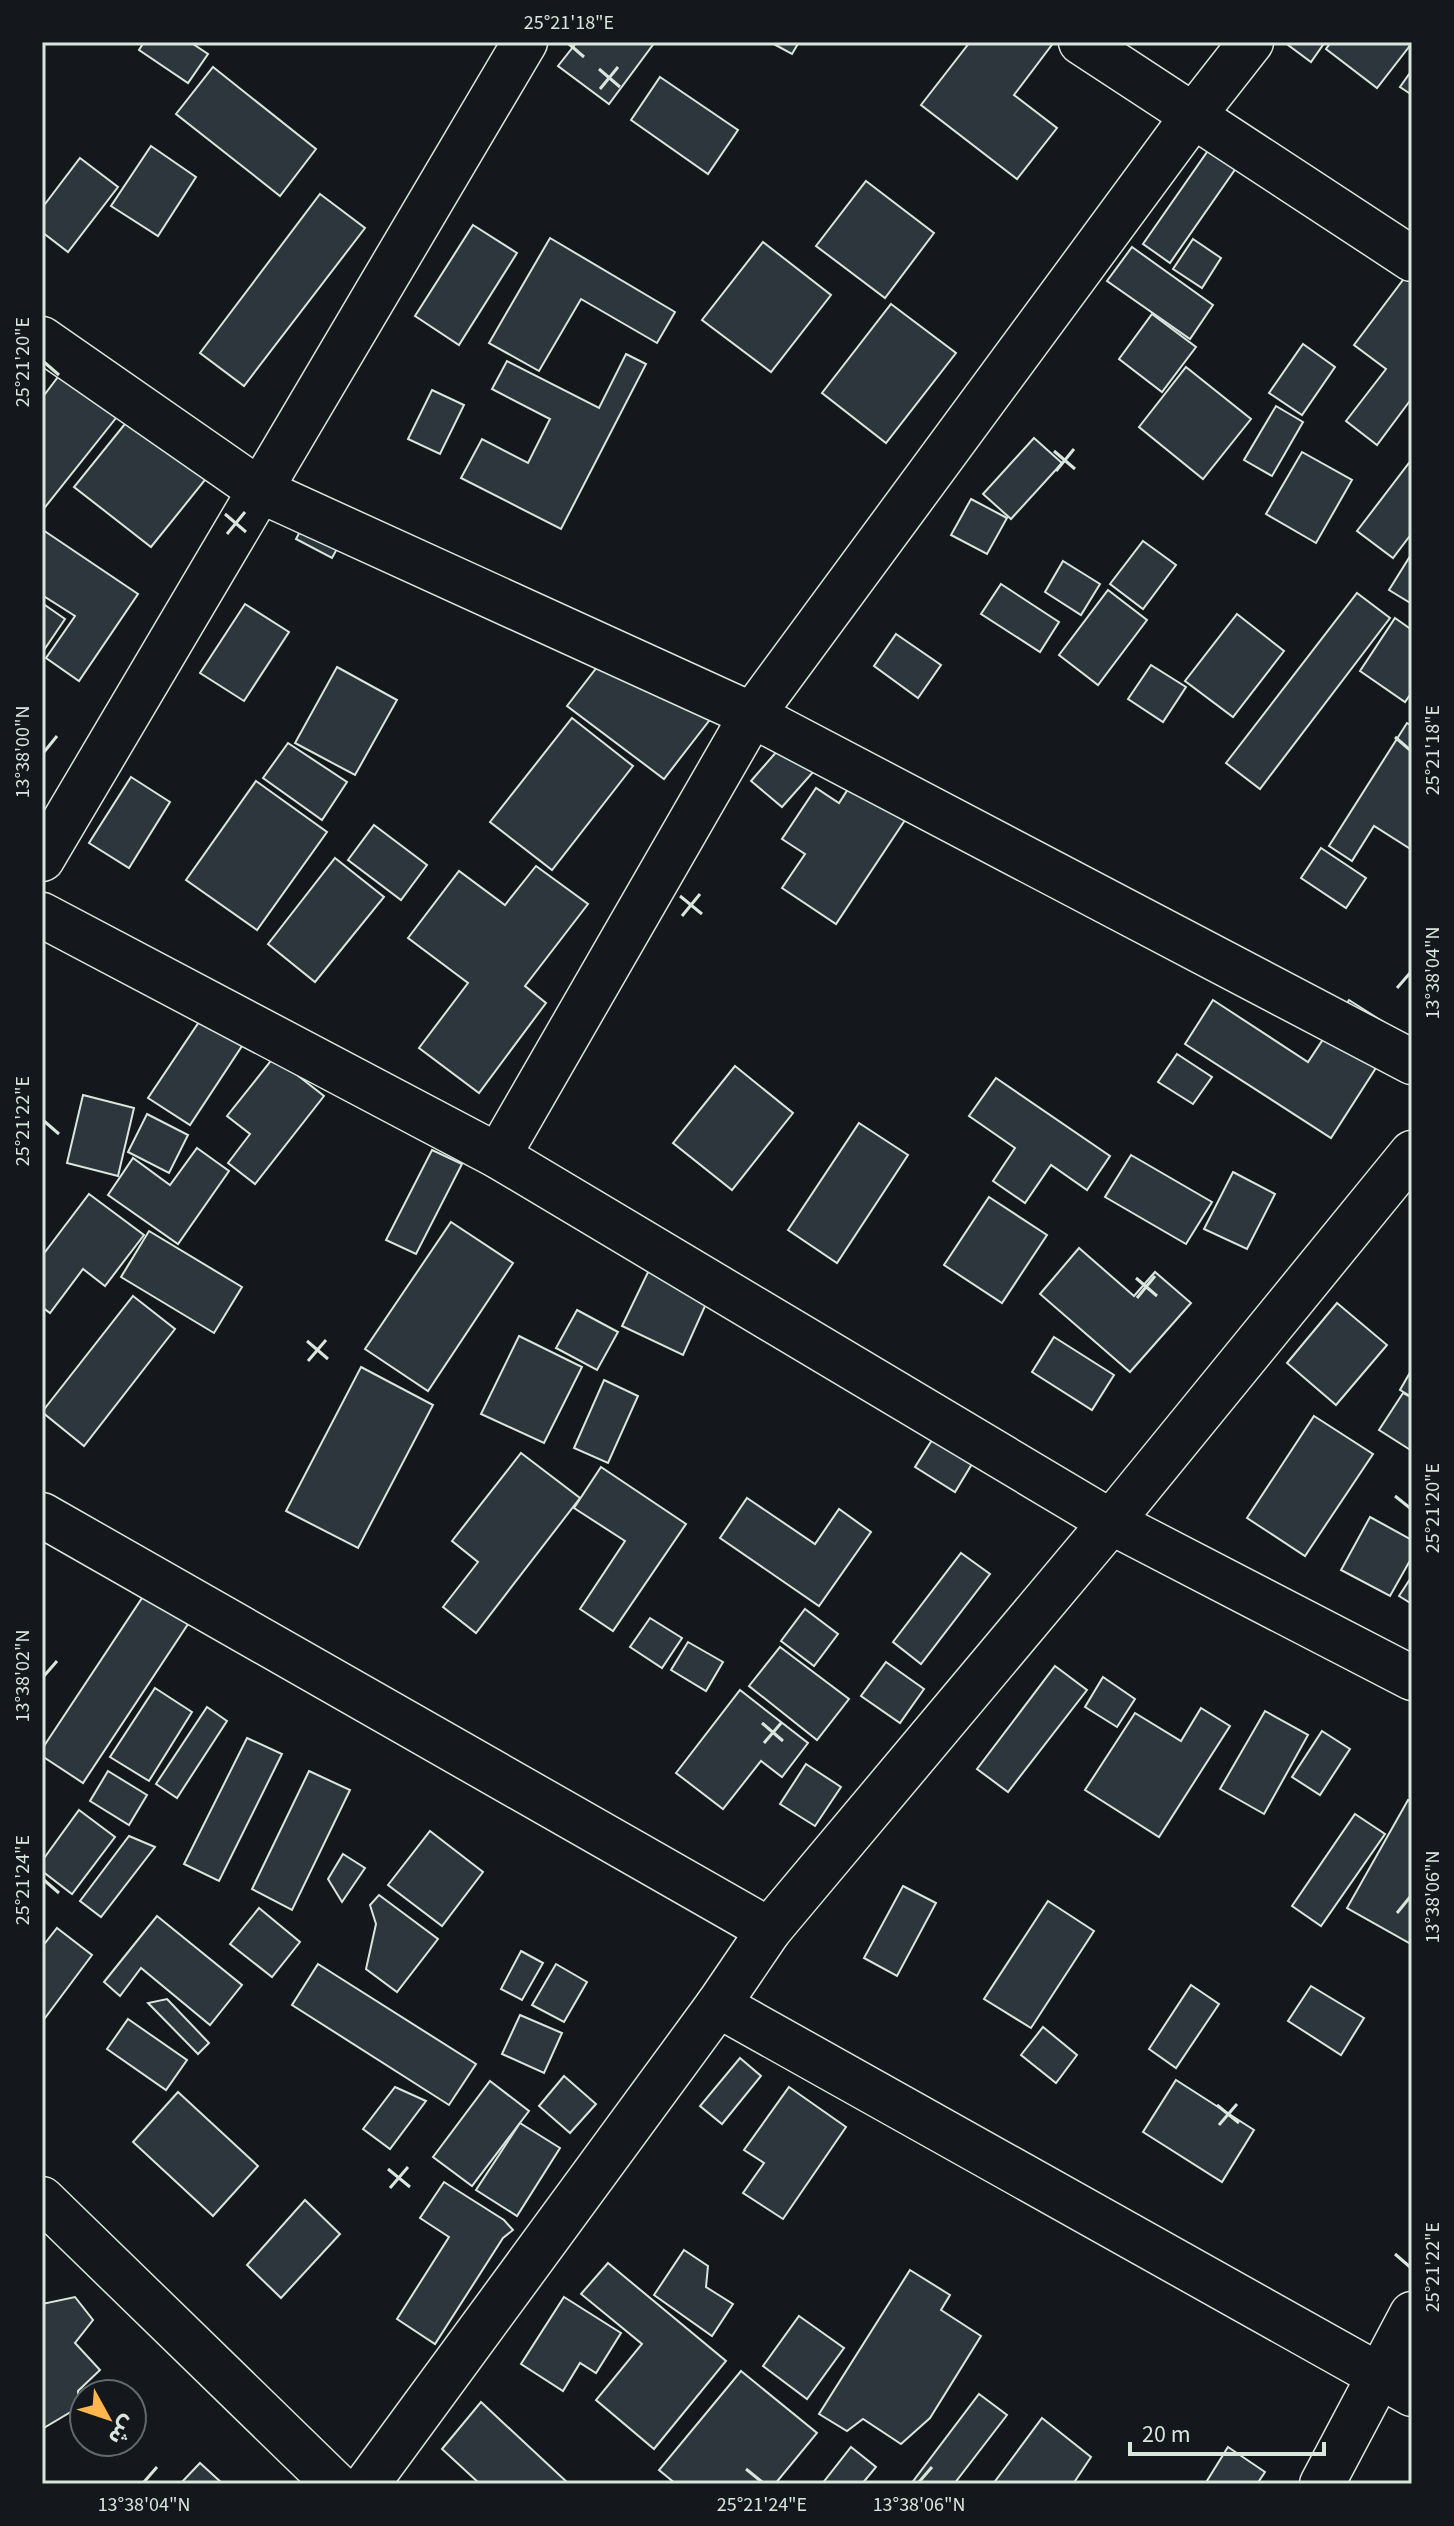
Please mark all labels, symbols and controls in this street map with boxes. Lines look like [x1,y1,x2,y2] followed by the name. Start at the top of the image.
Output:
[524,9,614,37] text: 25°21'18"E
[9,317,37,407] text: 25°21'20"E
[1419,705,1447,795] text: 25°21'18"E
[9,706,37,798] text: 13°38'00"N
[1419,927,1447,1019] text: 13°38'04"N
[9,1076,37,1166] text: 25°21'22"E
[1419,1463,1447,1553] text: 25°21'20"E
[9,1630,37,1722] text: 13°38'02"N
[9,1835,37,1925] text: 25°21'24"E
[1419,1851,1447,1943] text: 13°38'06"N
[1419,2222,1447,2312] text: 25°21'22"E
[68,2378,148,2458] north arrow
[1130,2406,1324,2456] scale bar
[101,2408,144,2452] text: ش
[1142,2417,1191,2452] text: 20 m
[98,2491,190,2519] text: 13°38'04"N
[717,2491,807,2519] text: 25°21'24"E
[873,2491,965,2519] text: 13°38'06"N

